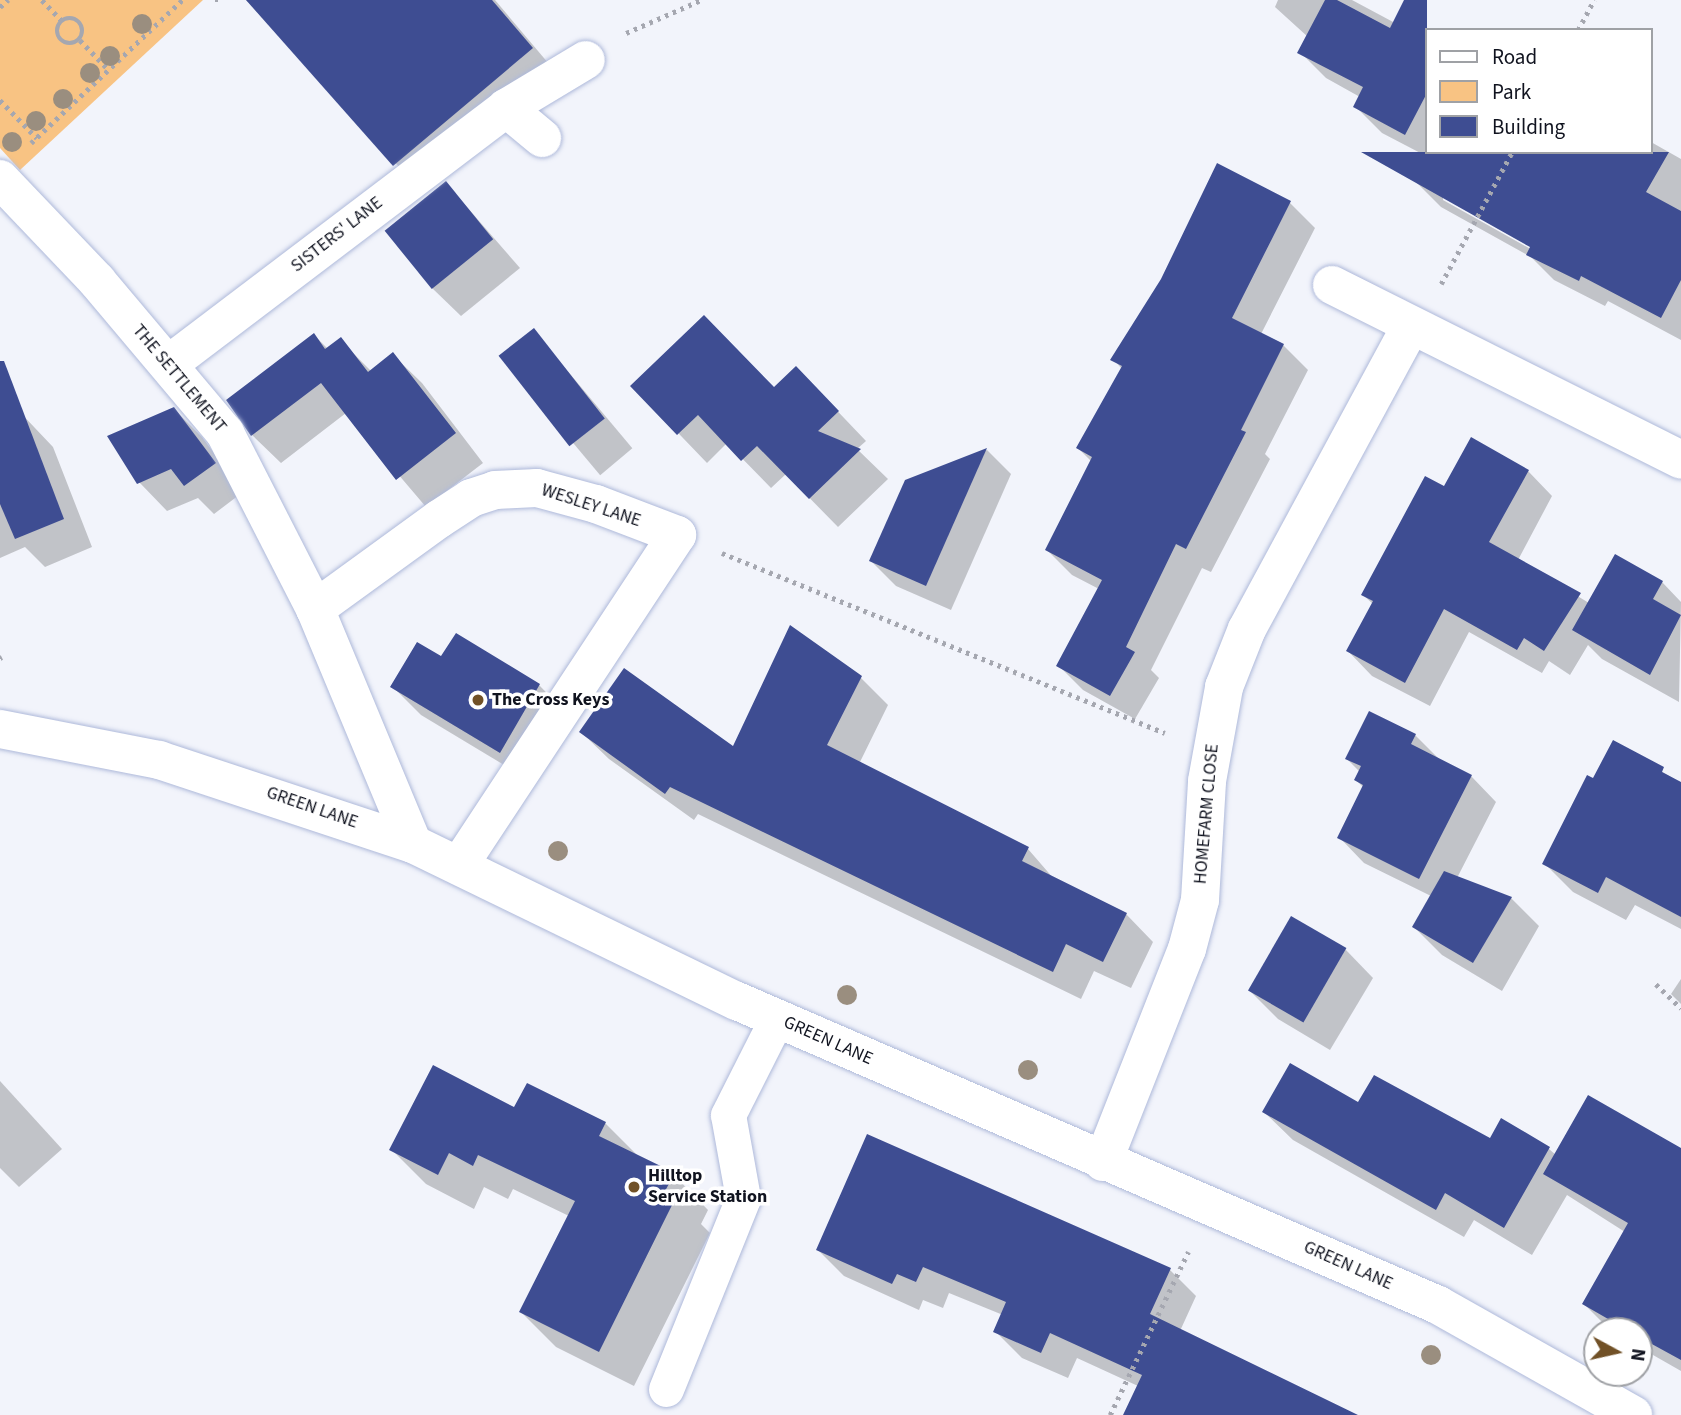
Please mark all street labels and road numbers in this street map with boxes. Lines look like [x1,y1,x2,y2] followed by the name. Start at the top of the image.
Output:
[287,193,387,277] street label: SISTERS' LANE
[127,320,231,438] street label: THE SETTLEMENT
[539,480,643,532] street label: WESLEY LANE
[1190,743,1224,885] street label: HOMEFARM CLOSE
[263,782,361,834] street label: GREEN LANE
[780,1012,876,1070] street label: GREEN LANE
[1300,1237,1396,1295] street label: GREEN LANE

